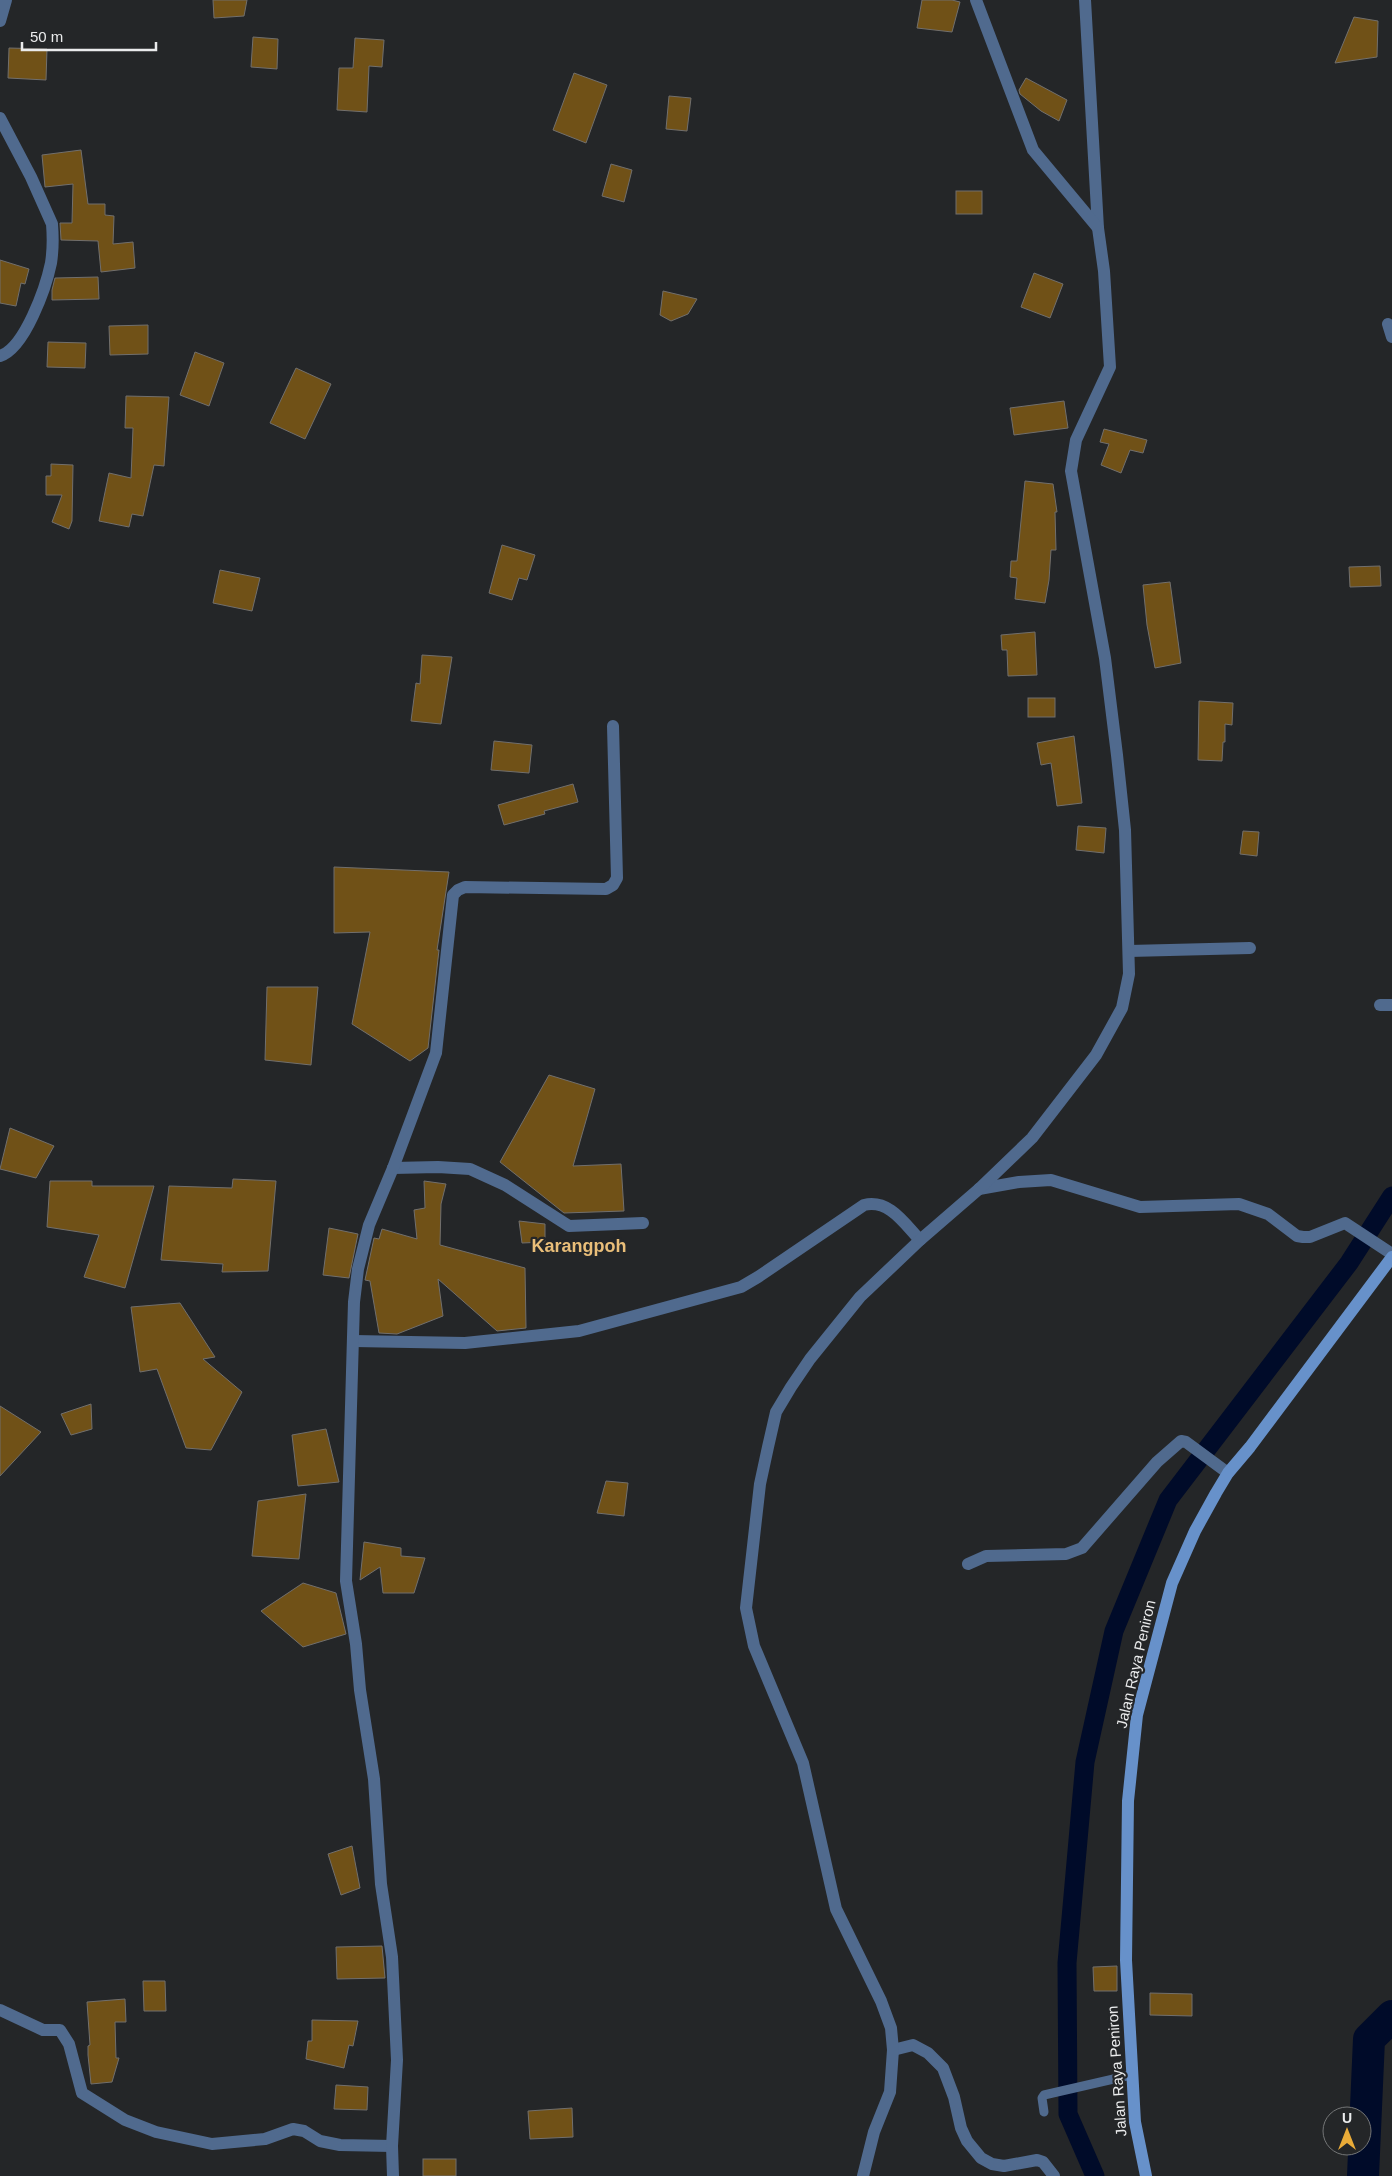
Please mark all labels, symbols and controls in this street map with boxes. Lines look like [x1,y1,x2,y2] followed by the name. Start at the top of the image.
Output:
[22,20,156,52] scale bar
[30,28,63,45] text: 50 m
[531,1236,627,1256] district label: Karangpoh
[1113,1598,1159,1730] street label: Jalan Raya Peniron
[1103,2005,1130,2137] street label: Jalan Raya Peniron
[1322,2106,1372,2156] north arrow
[1342,2110,1352,2126] text: U

